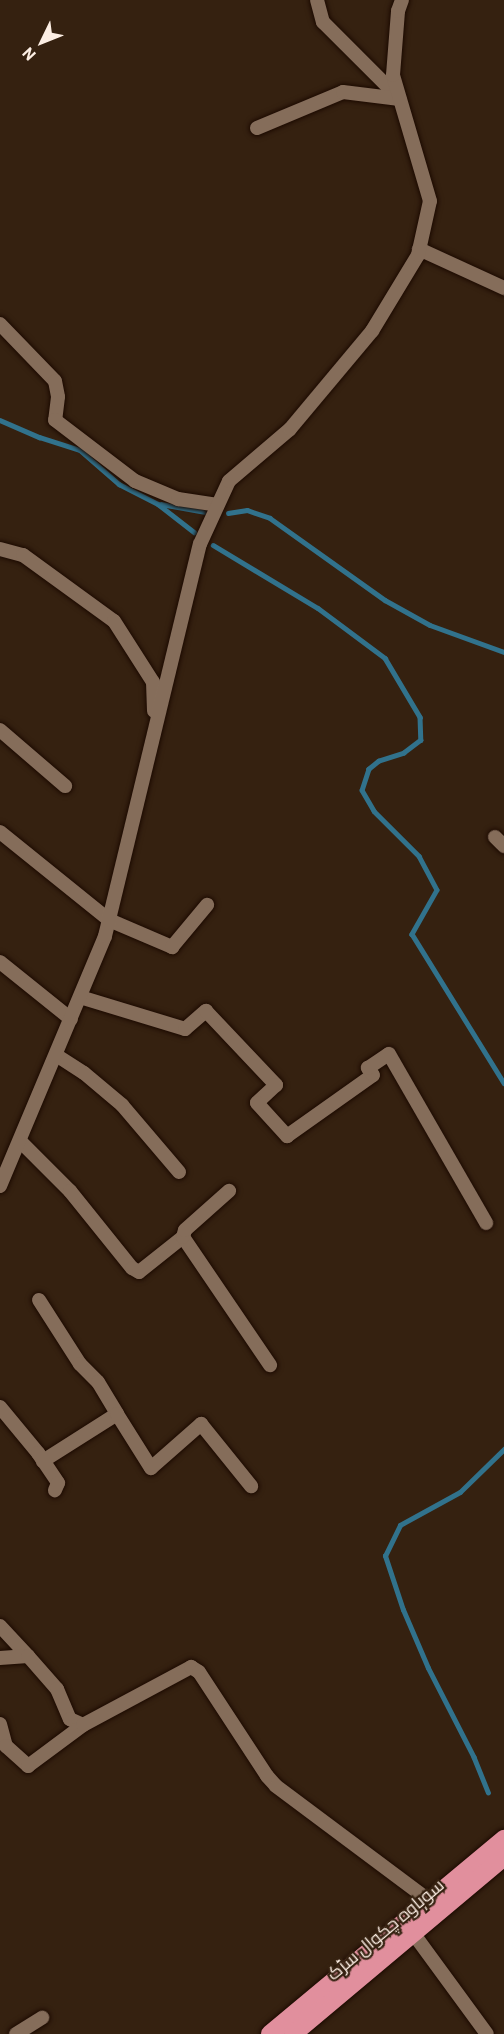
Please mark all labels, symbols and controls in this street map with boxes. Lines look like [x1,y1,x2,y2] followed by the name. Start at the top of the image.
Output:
[12,12,72,72] north arrow
[18,44,39,65] text: N
[322,1874,448,1984] street label: سوہاوہ چکوال سڑک

